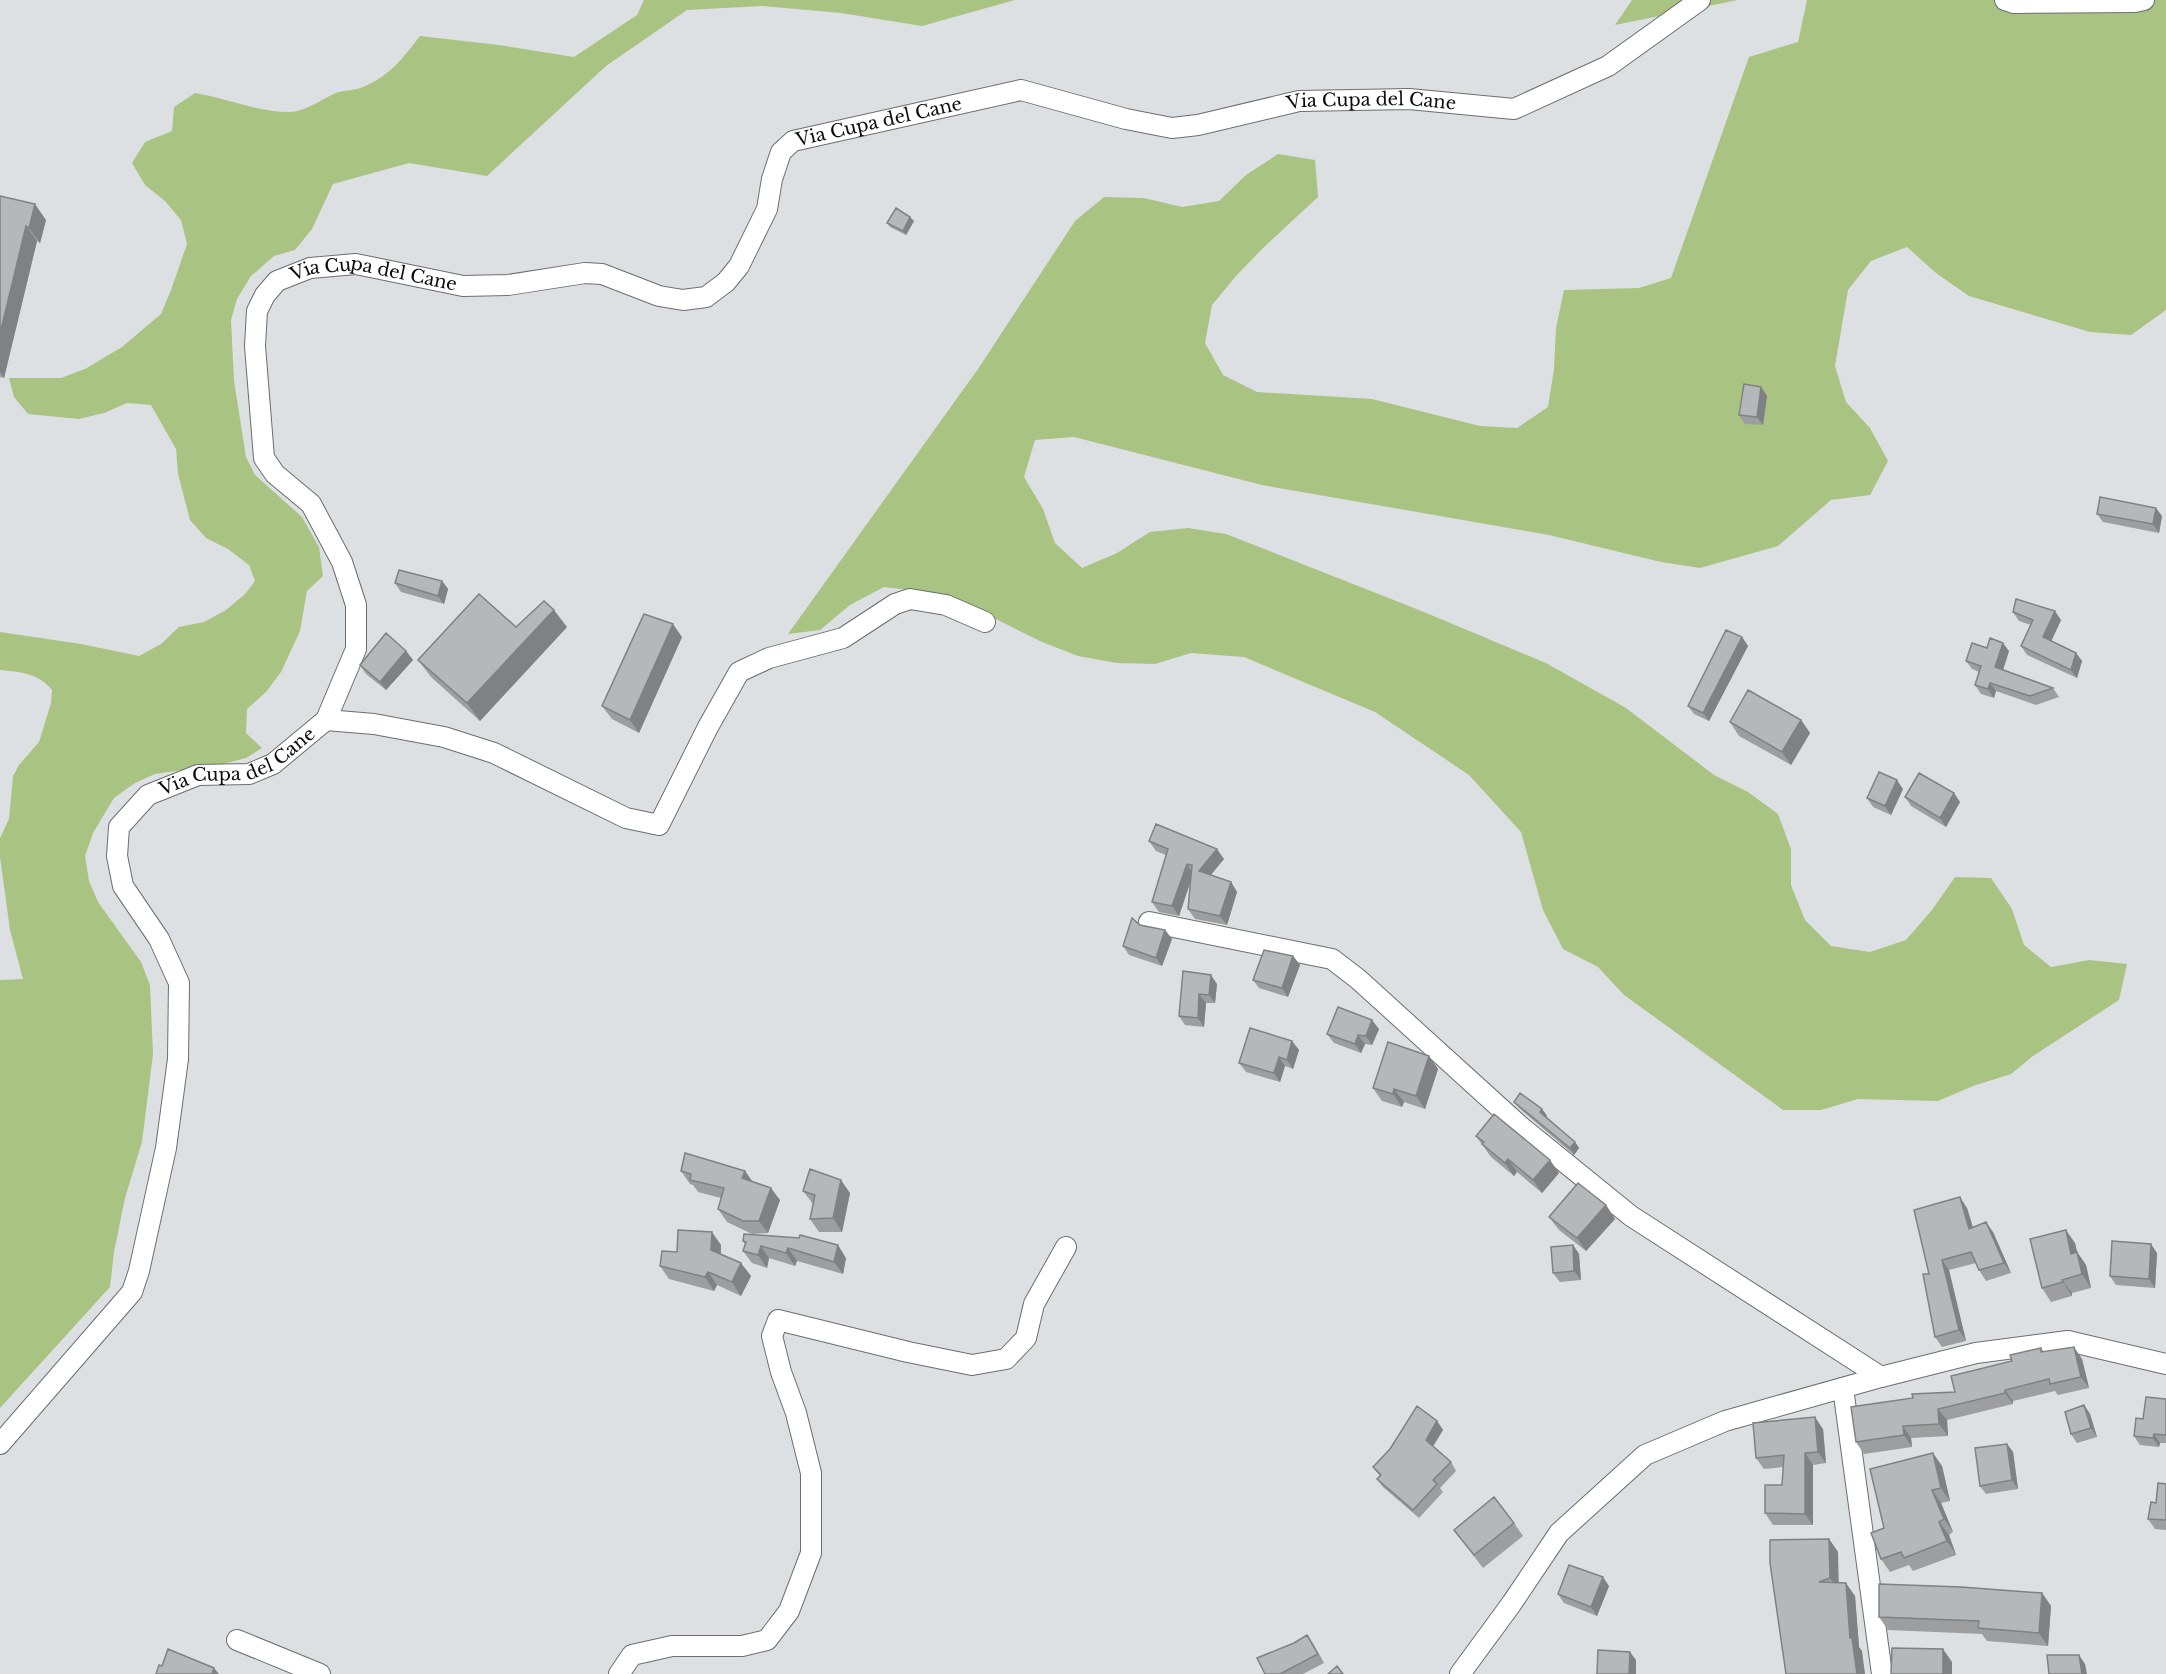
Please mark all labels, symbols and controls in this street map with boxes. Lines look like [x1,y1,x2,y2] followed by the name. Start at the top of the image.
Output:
[1284,88,1457,115] street label: Via Cupa del Cane
[793,93,964,151] street label: Via Cupa del Cane
[286,252,459,295] street label: Via Cupa del Cane
[155,723,320,801] street label: Via Cupa del Cane

